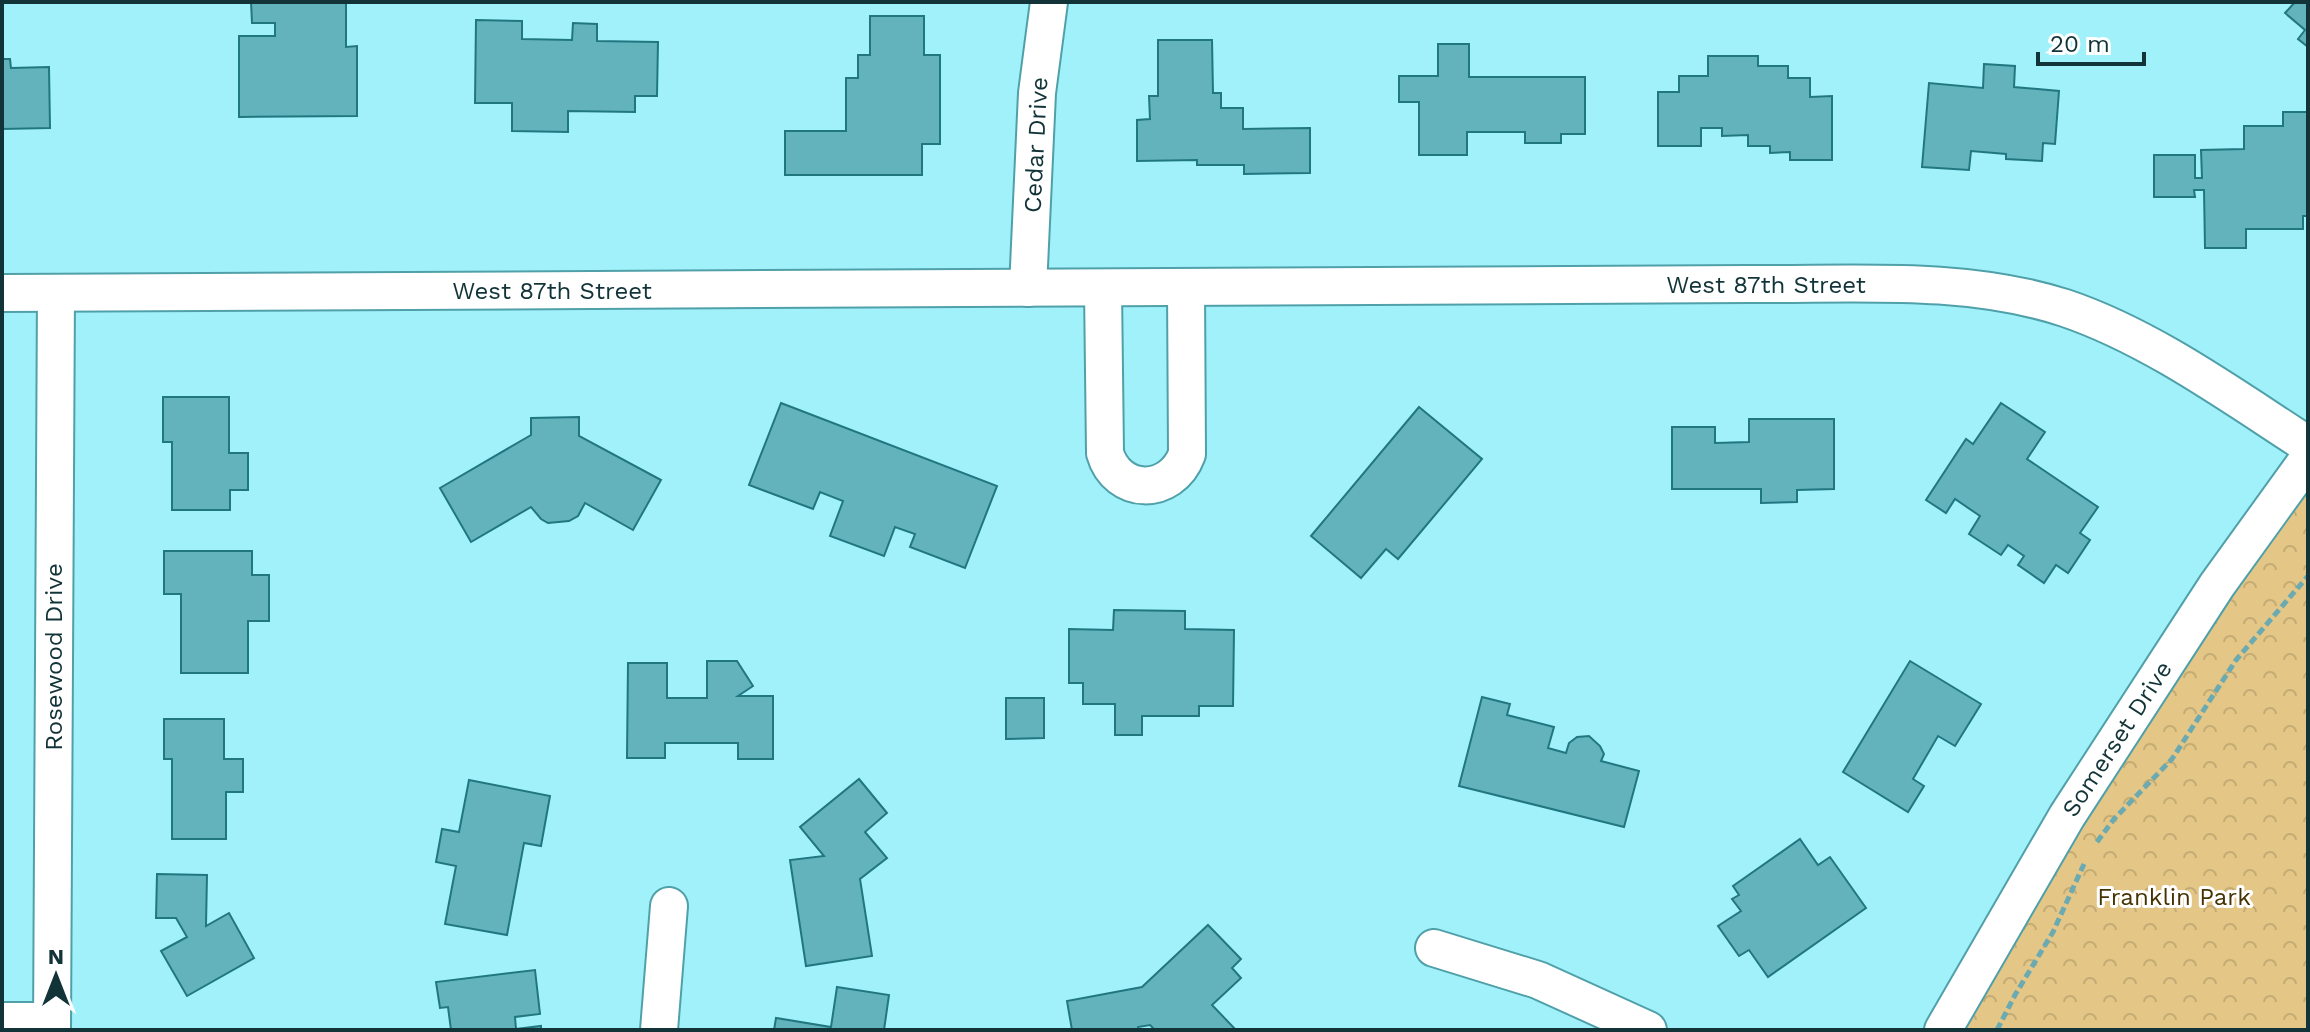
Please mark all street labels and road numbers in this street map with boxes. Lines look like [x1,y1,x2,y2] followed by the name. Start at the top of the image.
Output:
[1018,76,1054,214] street label: Cedar Drive
[1666,271,1866,299] street label: West 87th Street
[452,277,652,305] street label: West 87th Street
[40,563,68,751] street label: Rosewood Drive
[2056,656,2178,822] street label: Somerset Drive

